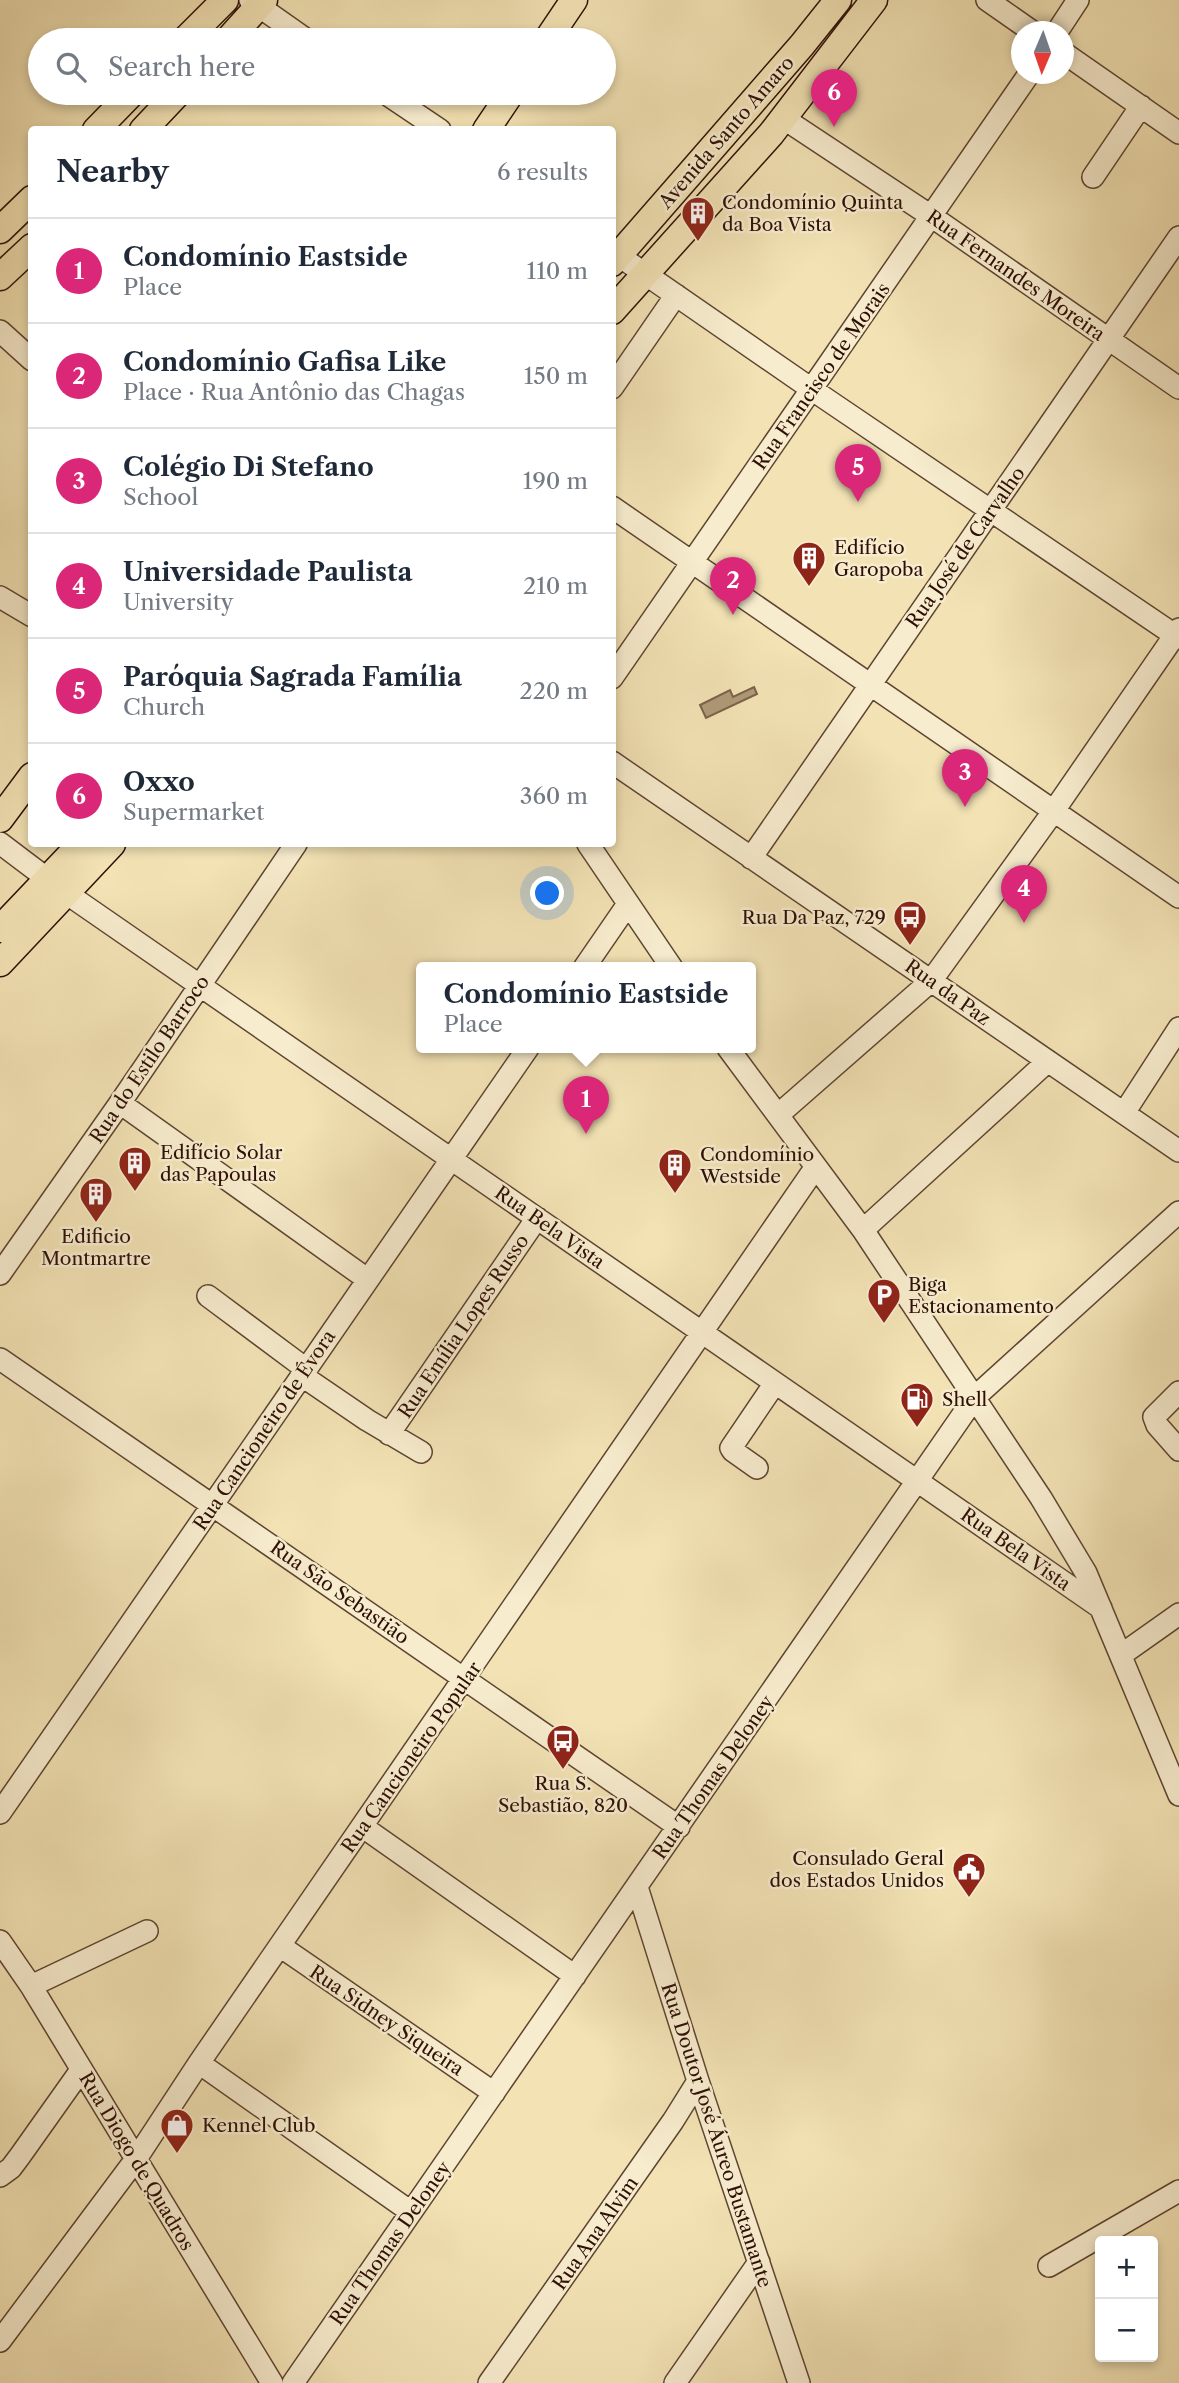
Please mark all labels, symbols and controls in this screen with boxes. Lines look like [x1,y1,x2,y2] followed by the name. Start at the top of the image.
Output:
[1011,21,1074,84] north arrow
[28,28,616,105] search box
[52,48,90,86] icon: search
[108,51,255,83] text: Search here
[653,51,799,214] street label: Avenida Santo Amaro
[811,69,857,127] pin: 6
[56,153,169,190] text: Nearby
[497,158,588,186] text: 6 results
[722,191,903,236] place label: Condomínio Quinta da Boa Vista
[679,194,717,243] building icon: Condomínio Quinta da Boa Vista
[922,205,1109,346] street label: Rua Fernandes Moreira
[123,241,408,273] text: Condomínio Eastside
[74,257,84,285] text: 1
[527,257,588,285] text: 110 m
[123,273,182,301] text: Place
[748,278,895,474] street label: Rua Francisco de Morais
[123,346,446,378] text: Condomínio Gafisa Like
[72,362,86,390] text: 2
[524,362,588,390] text: 150 m
[123,378,465,406] text: Place · Rua Antônio das Chagas
[835,444,881,502] pin: 5
[123,451,374,483] text: Colégio Di Stefano
[901,462,1030,632] street label: Rua José de Carvalho
[73,467,86,495] text: 3
[523,467,588,495] text: 190 m
[123,483,198,511] text: School
[834,536,924,581] place label: Edifício Garopoba
[790,539,828,588] building icon: Edifício Garopoba
[123,556,412,588] text: Universidade Paulista
[710,557,756,615] pin: 2
[72,572,86,600] text: 4
[523,572,588,600] text: 210 m
[123,588,234,616] text: University
[123,661,462,693] text: Paróquia Sagrada Família
[73,677,85,705] text: 5
[519,677,588,705] text: 220 m
[123,693,205,721] text: Church
[942,749,988,807] pin: 3
[123,766,195,798] text: Oxxo
[72,782,86,810] text: 6
[520,782,588,810] text: 360 m
[123,798,264,826] text: Supermarket
[1001,865,1047,923] pin: 4
[530,876,564,910] your location
[891,898,929,947] bus stop icon: Rua Da Paz, 729
[742,906,886,929] place label: Rua Da Paz, 729
[901,955,995,1030] street label: Rua da Paz
[416,962,756,1053] popup
[85,971,214,1147] street label: Rua do Estilo Barroco
[444,978,728,1010] text: Condomínio Eastside
[444,1010,503,1038] text: Place
[563,1076,609,1134] pin: 1
[160,1141,282,1186] place label: Edifício Solar das Papoulas
[699,1143,814,1188] place label: Condomínio Westside
[116,1144,154,1193] building icon: Edifício Solar das Papoulas
[656,1146,694,1195] building icon: Condomínio Westside
[77,1175,115,1224] building icon: Edificio Montmartre
[490,1181,609,1274] street label: Rua Bela Vista
[41,1225,151,1270] place label: Edificio Montmartre
[393,1230,534,1423] street label: Rua Emília Lopes Russo
[908,1273,1054,1318] place label: Biga Estacionamento
[865,1276,903,1325] parking icon: Biga Estacionamento
[189,1326,340,1535] street label: Rua Cancioneiro de Évora
[898,1380,936,1429] fuel station icon: Shell
[942,1388,988,1411] place label: Shell
[956,1503,1075,1596] street label: Rua Bela Vista
[266,1536,414,1649] street label: Rua São Sebastião
[337,1657,486,1857] street label: Rua Cancioneiro Popular
[648,1691,779,1864] street label: Rua Thomas Deloney
[544,1722,582,1771] bus stop icon: Rua S. Sebastião, 820
[498,1772,628,1817] place label: Rua S. Sebastião, 820
[770,1847,944,1892] place label: Consulado Geral dos Estados Unidos
[950,1850,988,1899] public building icon: Consulado Geral dos Estados Unidos
[305,1960,468,2081] street label: Rua Sidney Siqueira
[656,1980,777,2290] street label: Rua Doutor José Áureo Bustamante
[74,2068,199,2255] street label: Rua Diogo de Quadros
[158,2106,196,2155] shop icon: Kennel Club
[202,2114,316,2137] place label: Kennel Club
[325,2157,456,2330] street label: Rua Thomas Deloney
[548,2172,643,2294] street label: Rua Ana Alvim
[1095,2236,1158,2362] map controls
[1095,2236,1158,2299] button: +
[1095,2299,1158,2362] button: −

